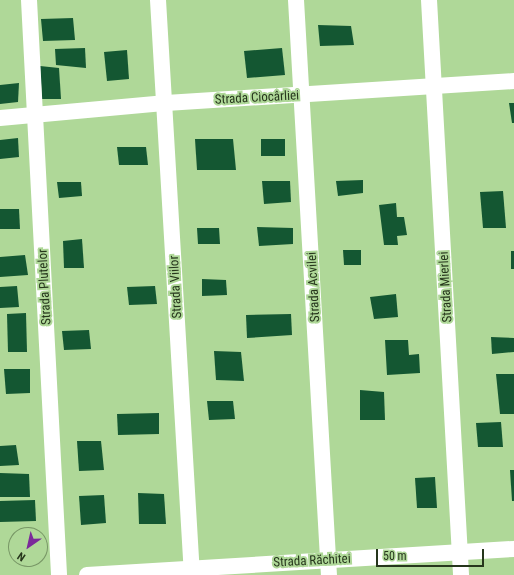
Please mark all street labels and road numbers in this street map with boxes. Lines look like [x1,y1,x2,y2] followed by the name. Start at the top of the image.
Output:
[215,88,299,108] street label: Strada Ciocârliei
[35,249,55,325] street label: Strada Plutelor
[304,251,324,323] street label: Strada Acvilei
[436,251,456,323] street label: Strada Mierlei
[167,255,185,319] street label: Strada Viilor
[273,551,351,571] street label: Strada Răchitei

